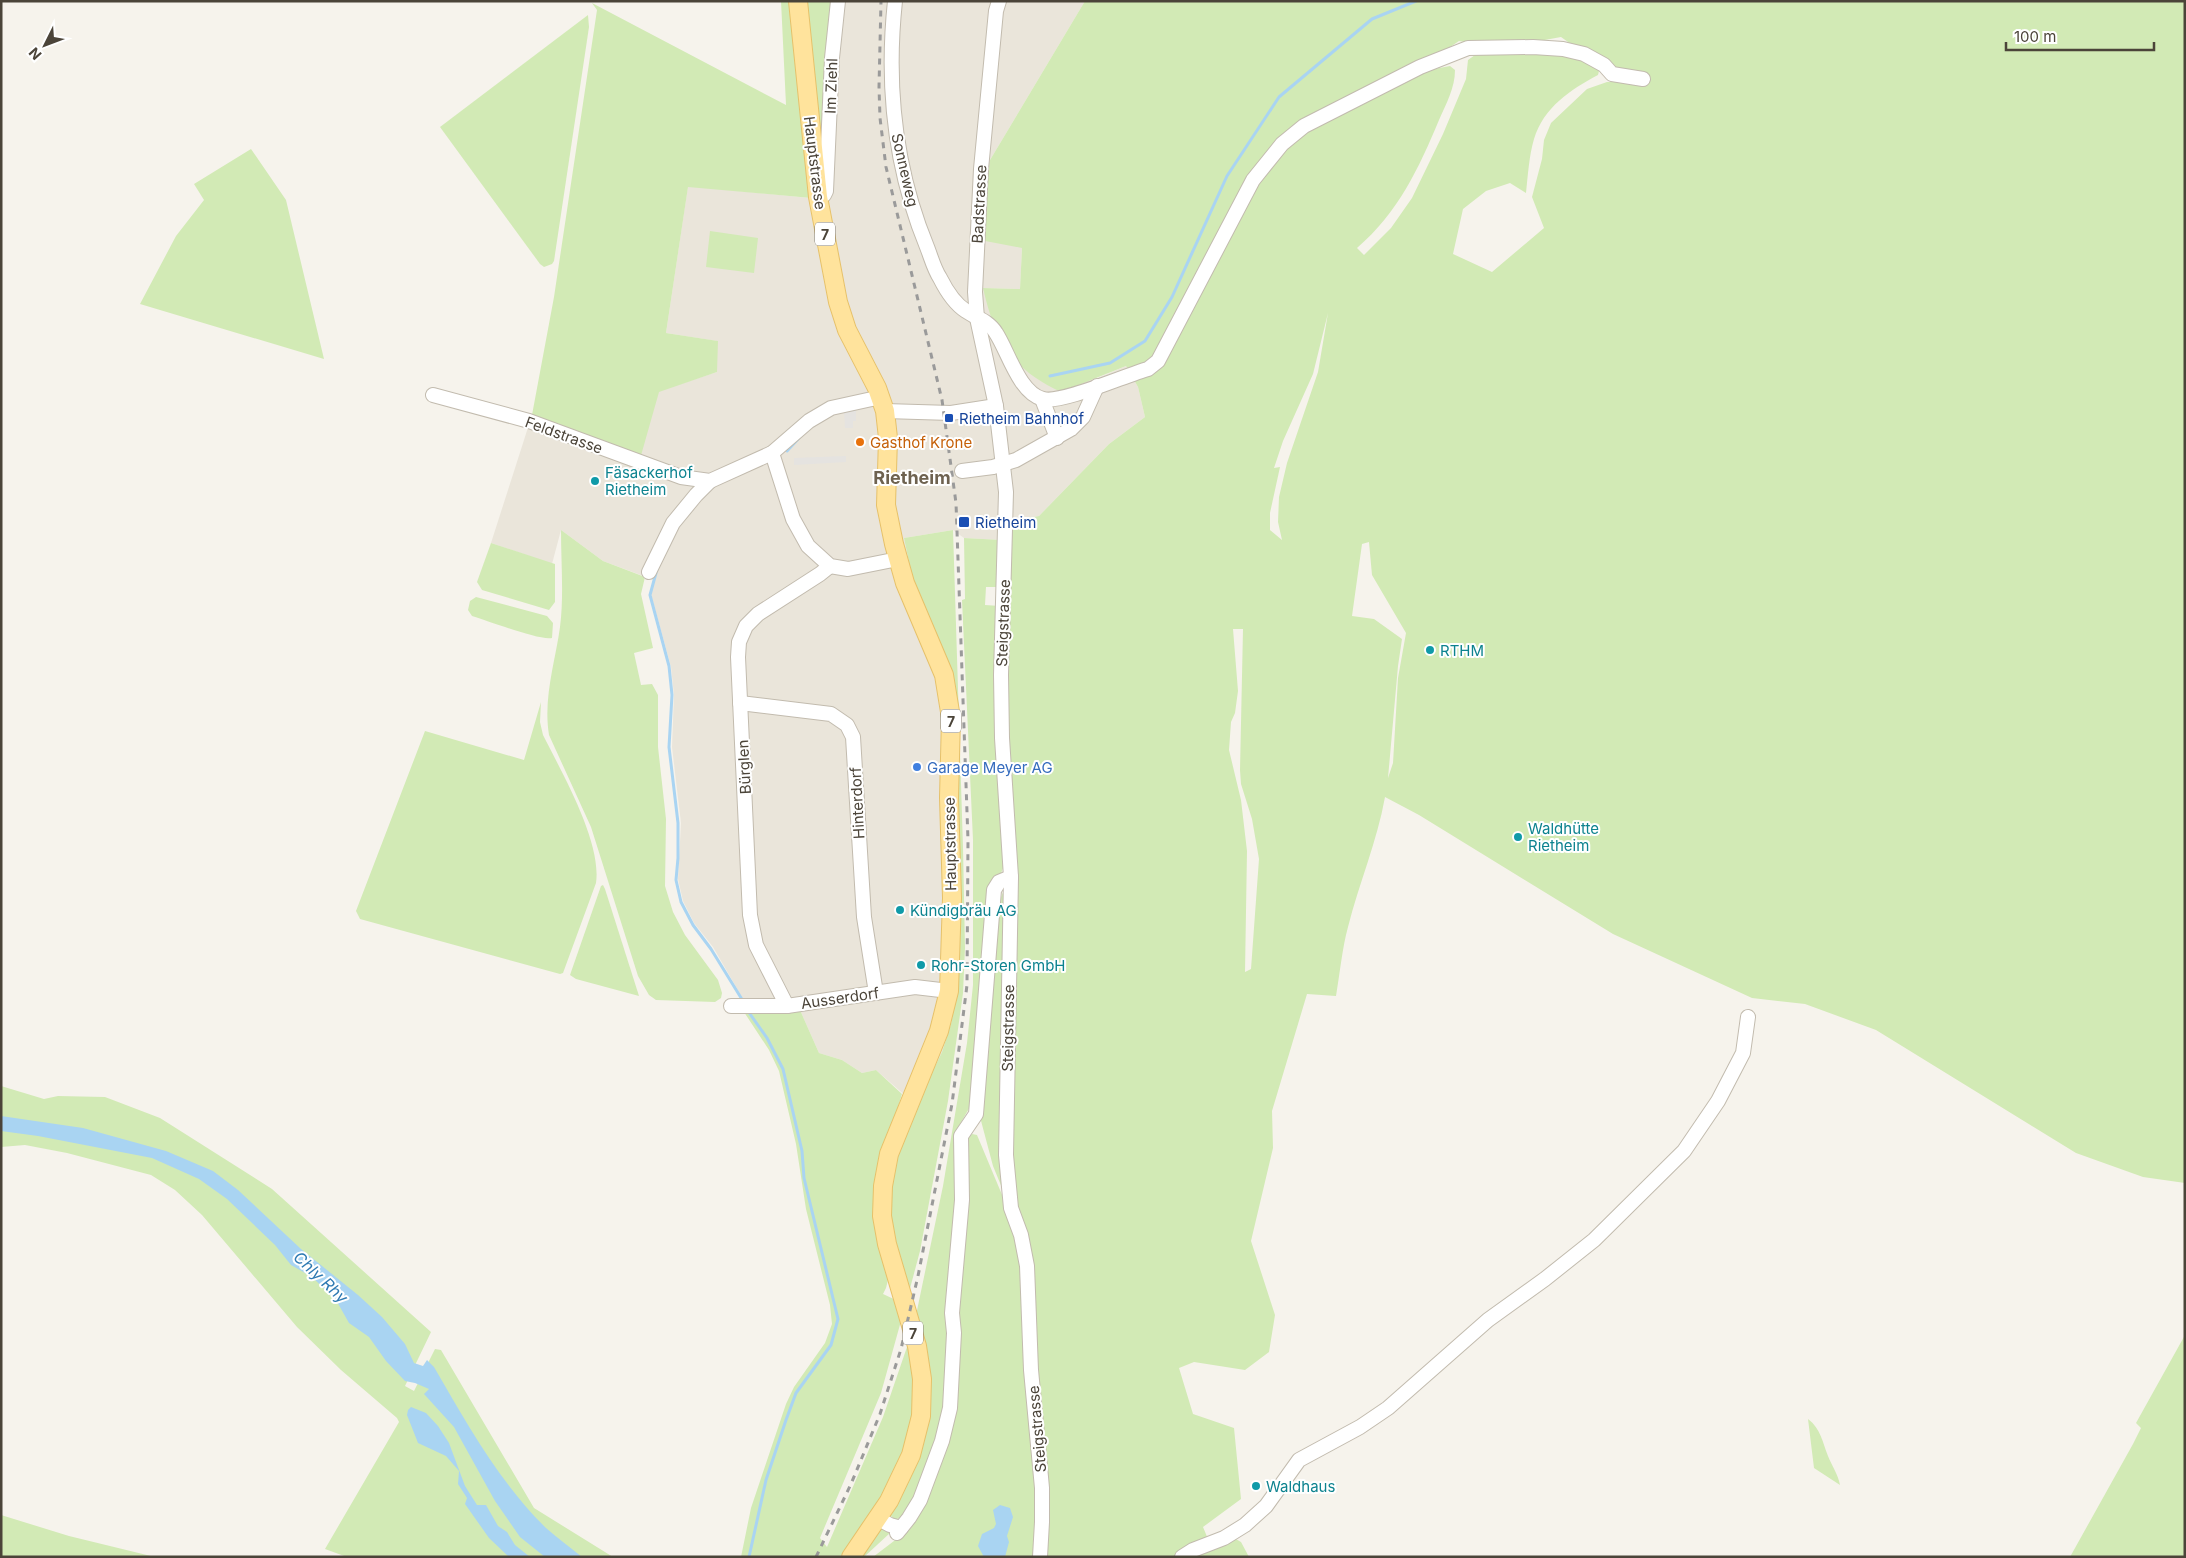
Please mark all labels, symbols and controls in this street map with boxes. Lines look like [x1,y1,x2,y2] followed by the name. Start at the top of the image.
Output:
[20,20,70,70] north arrow
[2006,20,2154,52] scale bar
[2014,27,2056,46] text: 100 m
[25,44,45,64] text: N
[821,58,841,114] street label: Im Ziehl
[800,115,830,211] street label: Hauptstrasse
[887,131,923,209] street label: Sonneweg
[967,164,991,244] street label: Badstrasse
[815,222,835,245] road number: 7
[959,409,1084,428] place label: Rietheim Bahnhof
[523,412,605,458] street label: Feldstrasse
[943,412,955,424] marker: Rietheim Bahnhof
[870,433,972,452] place label: Gasthof Krone
[854,436,866,448] marker: Gasthof Krone
[605,463,693,499] place label: Fäsackerhof Rietheim
[873,467,951,488] district label: Rietheim
[589,475,601,487] marker: Fäsackerhof Rietheim
[975,513,1036,532] place label: Rietheim
[957,515,971,529] marker: Rietheim
[992,579,1014,667] street label: Steigstrasse
[1440,641,1484,660] place label: RTHM
[1424,644,1436,656] marker: RTHM
[941,709,961,732] road number: 7
[733,739,755,795] street label: Bürglen
[927,758,1053,777] place label: Garage Meyer AG
[911,761,923,773] marker: Garage Meyer AG
[846,766,868,840] street label: Hinterdorf
[940,797,960,891] street label: Hauptstrasse
[1528,819,1599,855] place label: Waldhütte Rietheim
[1512,831,1524,843] marker: Waldhütte Rietheim
[910,901,1017,920] place label: Kündigbräu AG
[894,904,906,916] marker: Kündigbräu AG
[931,956,1066,975] place label: Rohr-Storen GmbH
[915,959,927,971] marker: Rohr-Storen GmbH
[800,983,881,1013] street label: Ausserdorf
[998,984,1018,1072] street label: Steigstrasse
[290,1247,353,1308] water label: Chly Rhy
[903,1322,923,1345] road number: 7
[1024,1385,1050,1473] street label: Steigstrasse
[1266,1477,1335,1496] place label: Waldhaus
[1250,1480,1262,1492] marker: Waldhaus

